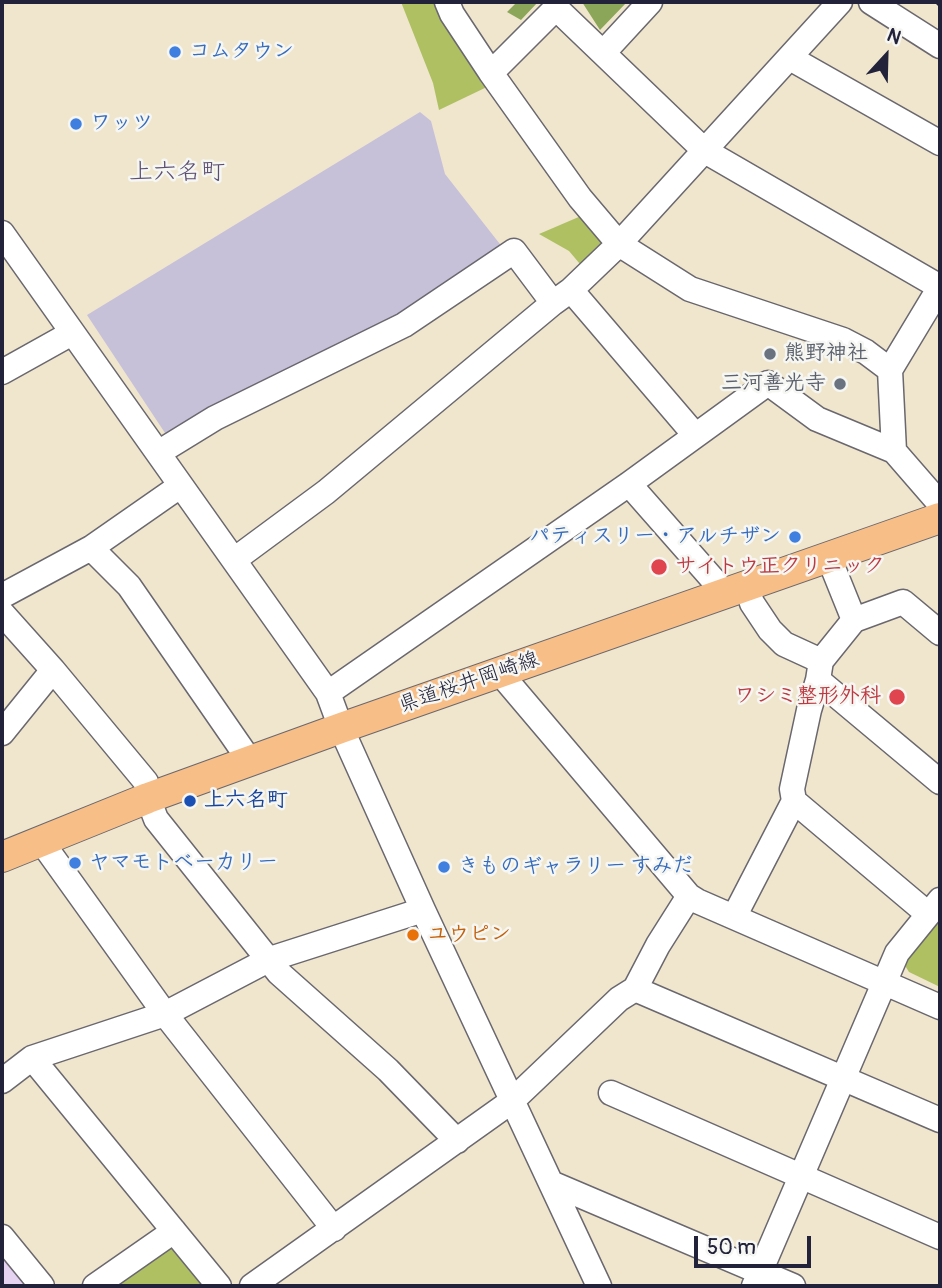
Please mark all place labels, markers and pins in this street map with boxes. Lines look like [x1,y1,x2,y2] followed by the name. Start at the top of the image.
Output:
[189,39,294,65] place label: コムタウン
[167,44,183,60] marker: コムタウン
[90,111,153,137] place label: ワッツ
[68,116,84,132] marker: ワッツ
[784,341,868,367] place label: 熊野神社
[762,346,778,362] marker: 熊野神社
[721,371,826,397] place label: 三河善光寺
[832,376,848,392] marker: 三河善光寺
[529,524,781,550] place label: パティスリー・アルチザン
[787,529,803,545] marker: パティスリー・アルチザン
[675,554,885,580] place label: サイトウ正クリニック
[649,557,669,577] marker: サイトウ正クリニック
[734,684,881,710] place label: ワシミ整形外科
[887,687,907,707] marker: ワシミ整形外科
[204,788,288,814] place label: 上六名町
[182,793,198,809] marker: 上六名町
[89,850,278,876] place label: ヤマモトベーカリー
[458,854,694,880] place label: きものギャラリー すみだ
[67,855,83,871] marker: ヤマモトベーカリー
[436,859,452,875] marker: きものギャラリー すみだ
[427,922,511,948] place label: ユウピン
[405,927,421,943] marker: ユウピン

